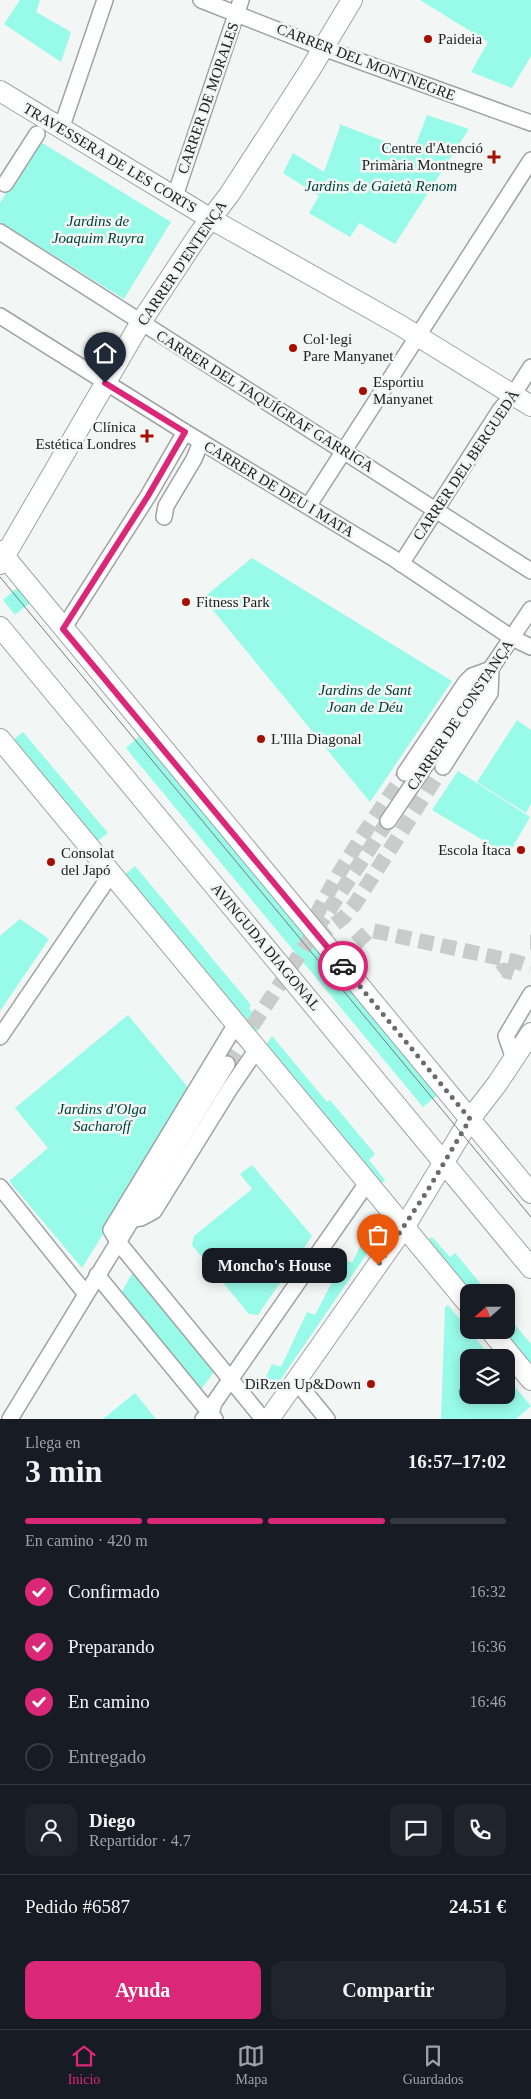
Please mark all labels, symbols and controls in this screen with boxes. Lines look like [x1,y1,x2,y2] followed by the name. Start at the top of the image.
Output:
[175,20,241,176] street label: CARRER DE MORALES
[274,20,458,104] street label: CARRER DEL MONTNEGRE
[438,31,482,47] place label: Paideia
[422,33,434,45] marker: Paideia
[20,100,200,216] street label: TRAVESSERA DE LES CORTS
[362,140,483,173] place label: Centre d'Atenció Primària Montnegre
[487,150,501,164] marker: Centre d'Atenció Primària Montnegre
[305,178,457,194] park label: Jardins de Gaietà Renom
[134,197,230,329] street label: CARRER D'ENTENÇA
[52,213,144,246] park label: Jardins de Joaquim Ruyra
[153,327,377,475] street label: CARRER DEL TAQUÍGRAF GARRIGA
[303,331,394,364] place label: Col·legi Pare Manyanet
[84,332,126,383] pin
[91,339,119,367] icon: home
[287,342,299,354] marker: Col·legi Pare Manyanet
[373,374,434,407] place label: Esportiu Manyanet
[357,385,369,397] marker: Esportiu Manyanet
[410,387,522,543] street label: CARRER DEL BERGUEDÀ
[36,419,136,452] place label: Clínica Estética Londres
[140,429,154,443] marker: Clínica Estética Londres
[201,438,357,540] street label: CARRER DE DEU I MATA
[196,594,270,610] place label: Fitness Park
[180,596,192,608] marker: Fitness Park
[404,637,516,793] street label: CARRER DE CONSTANÇA
[319,682,412,715] park label: Jardins de Sant Joan de Déu
[271,731,362,747] place label: L'Illa Diagonal
[255,733,267,745] marker: L'Illa Diagonal
[438,842,511,858] place label: Escola Ítaca
[515,844,527,856] marker: Escola Ítaca
[61,845,115,878] place label: Consolat del Japó
[45,856,57,868] marker: Consolat del Japó
[208,880,324,1014] street label: AVINGUDA DIAGONAL
[318,941,368,991] courier
[329,952,357,980] icon: car
[58,1101,146,1134] park label: Jardins d'Olga Sacharoff
[357,1214,399,1265] pin
[364,1221,392,1249] icon: bag
[203,1248,348,1282] callout: Moncho's House
[218,1257,331,1274] text: Moncho's House
[460,1284,515,1339] north arrow
[460,1284,515,1404] map controls
[460,1349,515,1404] button: layers
[245,1376,361,1392] place label: DiRzen Up&Down
[365,1378,377,1390] marker: DiRzen Up&Down
[25,1434,81,1451] text: Llega en
[408,1451,506,1472] text: 16:57–17:02
[25,1453,102,1489] text: 3 min
[25,1532,148,1549] text: En camino · 420 m
[25,1578,53,1606] icon: check
[68,1581,160,1602] text: Confirmado
[470,1583,506,1600] text: 16:32
[25,1633,53,1661] icon: check
[68,1636,155,1657] text: Preparando
[470,1638,506,1655] text: 16:36
[25,1688,53,1716] icon: check
[68,1691,150,1712] text: En camino
[470,1693,506,1710] text: 16:46
[68,1746,146,1767] text: Entregado
[25,1804,77,1856] button: person
[390,1804,442,1856] button: chat
[454,1804,506,1856] button: phone
[89,1810,135,1831] text: Diego
[89,1832,191,1849] text: Repartidor · 4.7
[25,1896,130,1917] text: Pedido #6587
[449,1896,506,1917] text: 24.51 €
[25,1961,261,2019] button: Ayuda
[271,1961,506,2019] button: Compartir
[68,2042,100,2088] tab: Inicio
[236,2042,267,2088] tab: Mapa
[403,2042,463,2088] tab: Guardados

